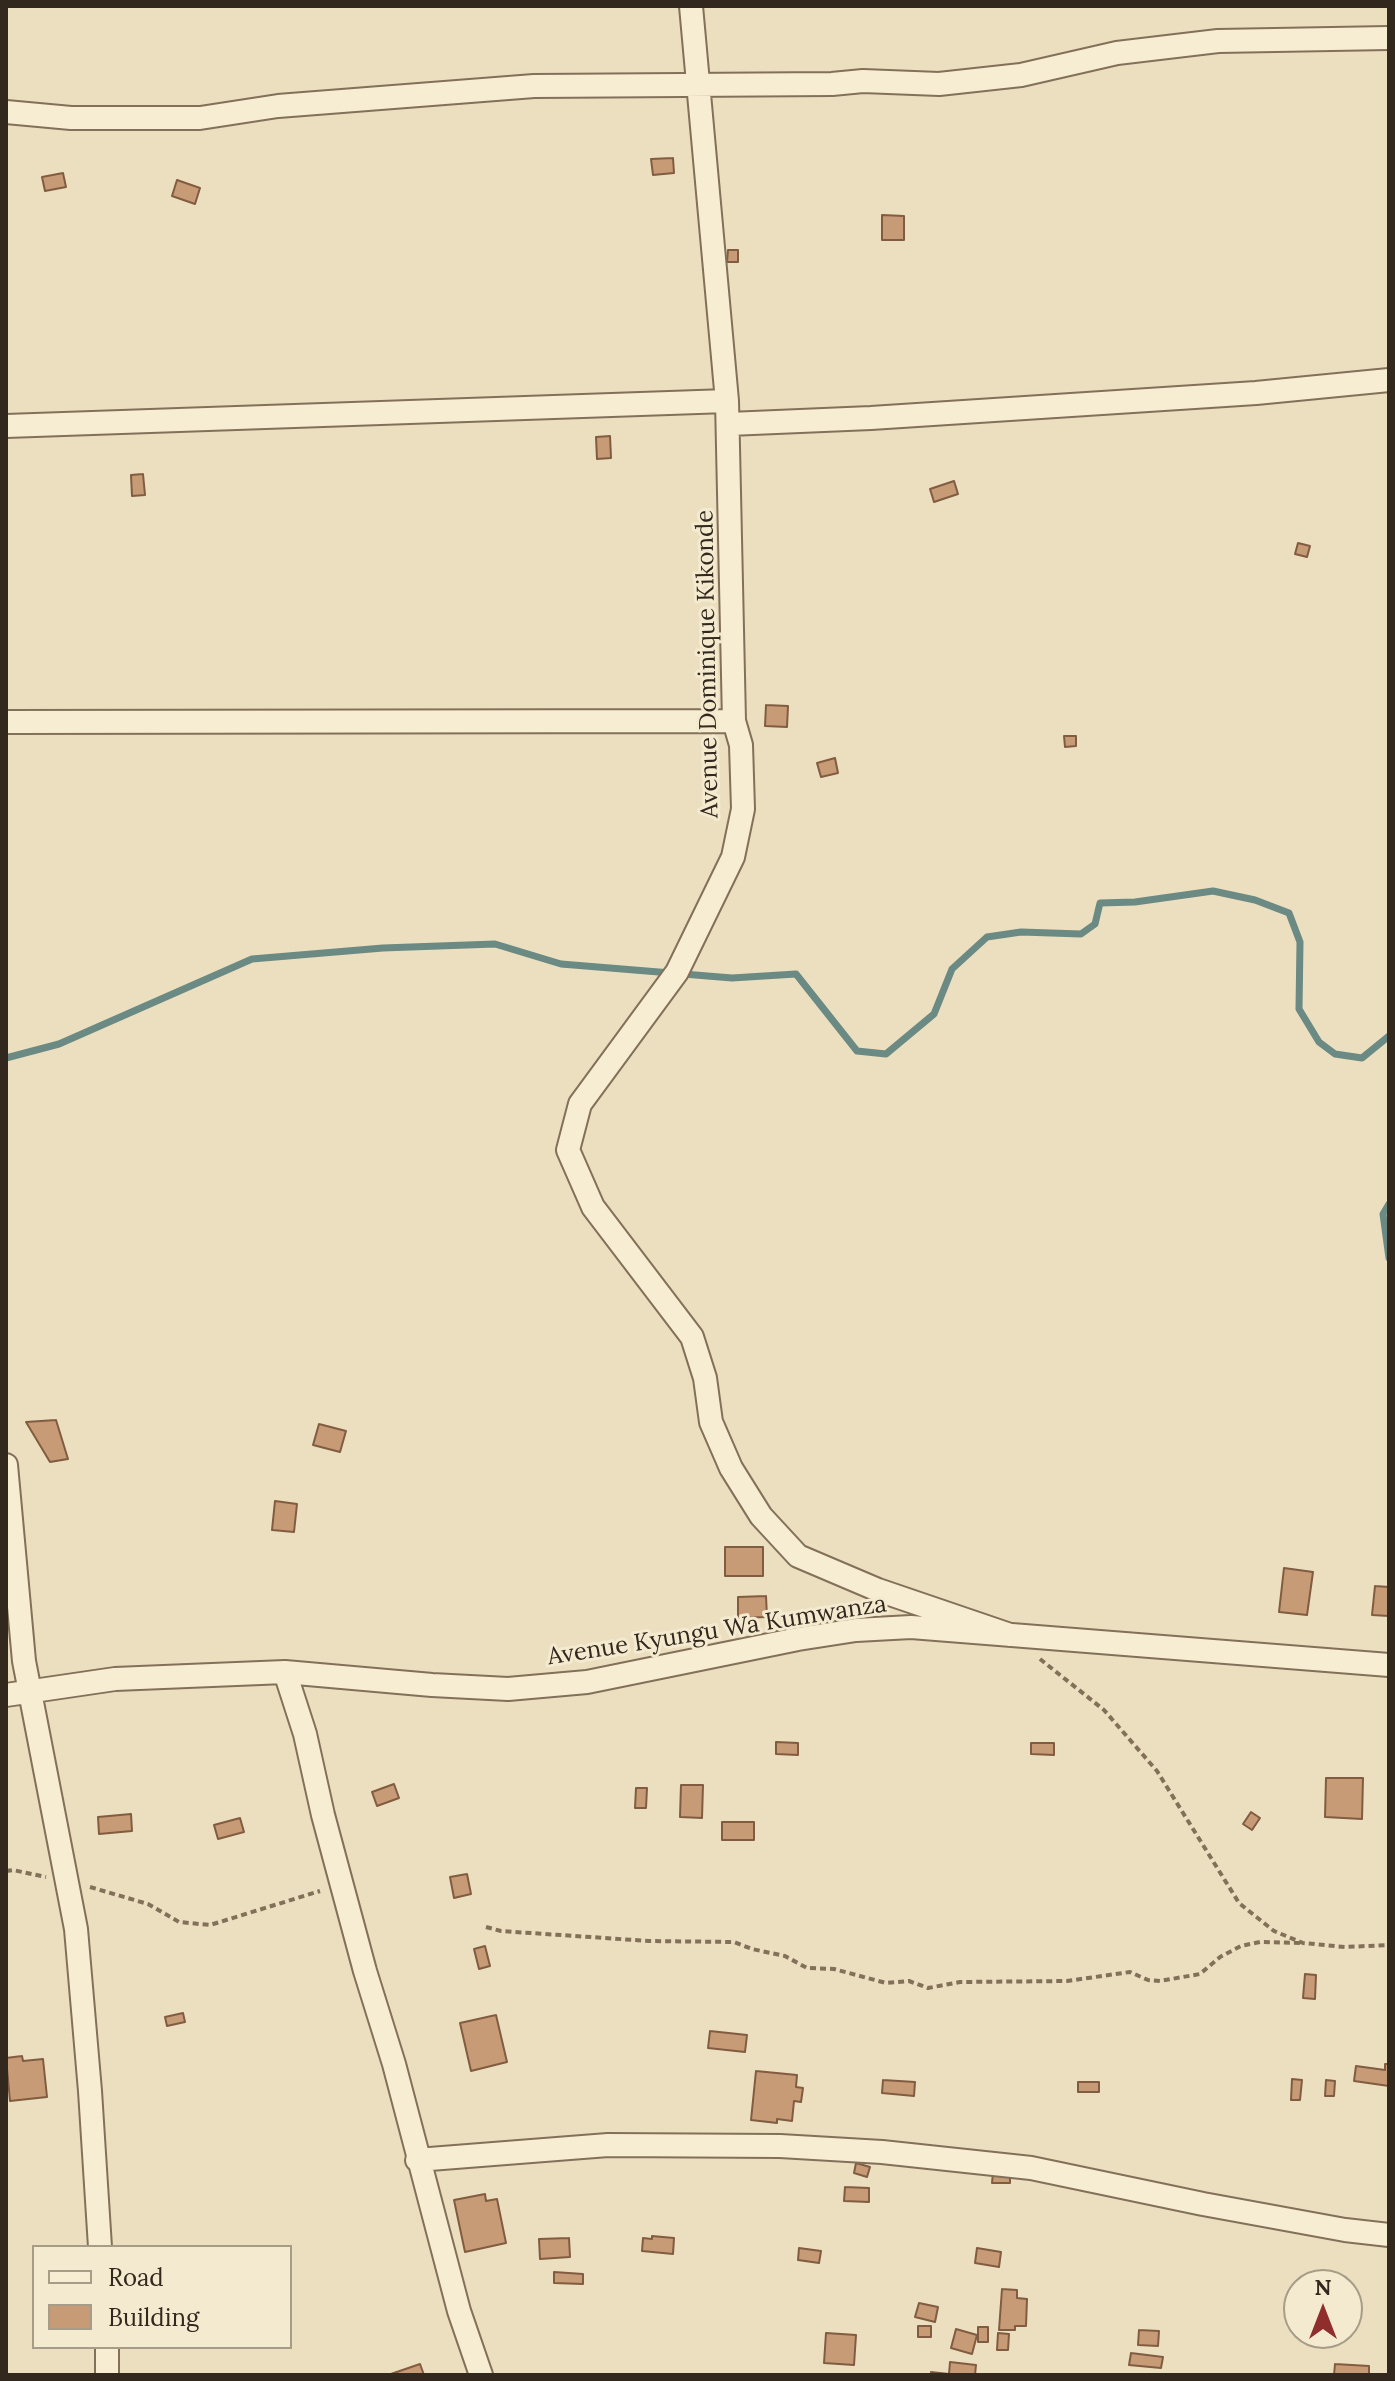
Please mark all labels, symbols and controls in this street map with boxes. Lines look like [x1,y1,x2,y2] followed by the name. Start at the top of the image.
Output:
[691,510,725,818] street label: Avenue Dominique Kikonde
[545,1590,889,1672] street label: Avenue Kyungu Wa Kumwanza
[32,2245,292,2349] legend
[108,2262,164,2293] text: Road
[1283,2269,1363,2349] north arrow
[1314,2273,1332,2301] text: N
[108,2302,199,2333] text: Building

